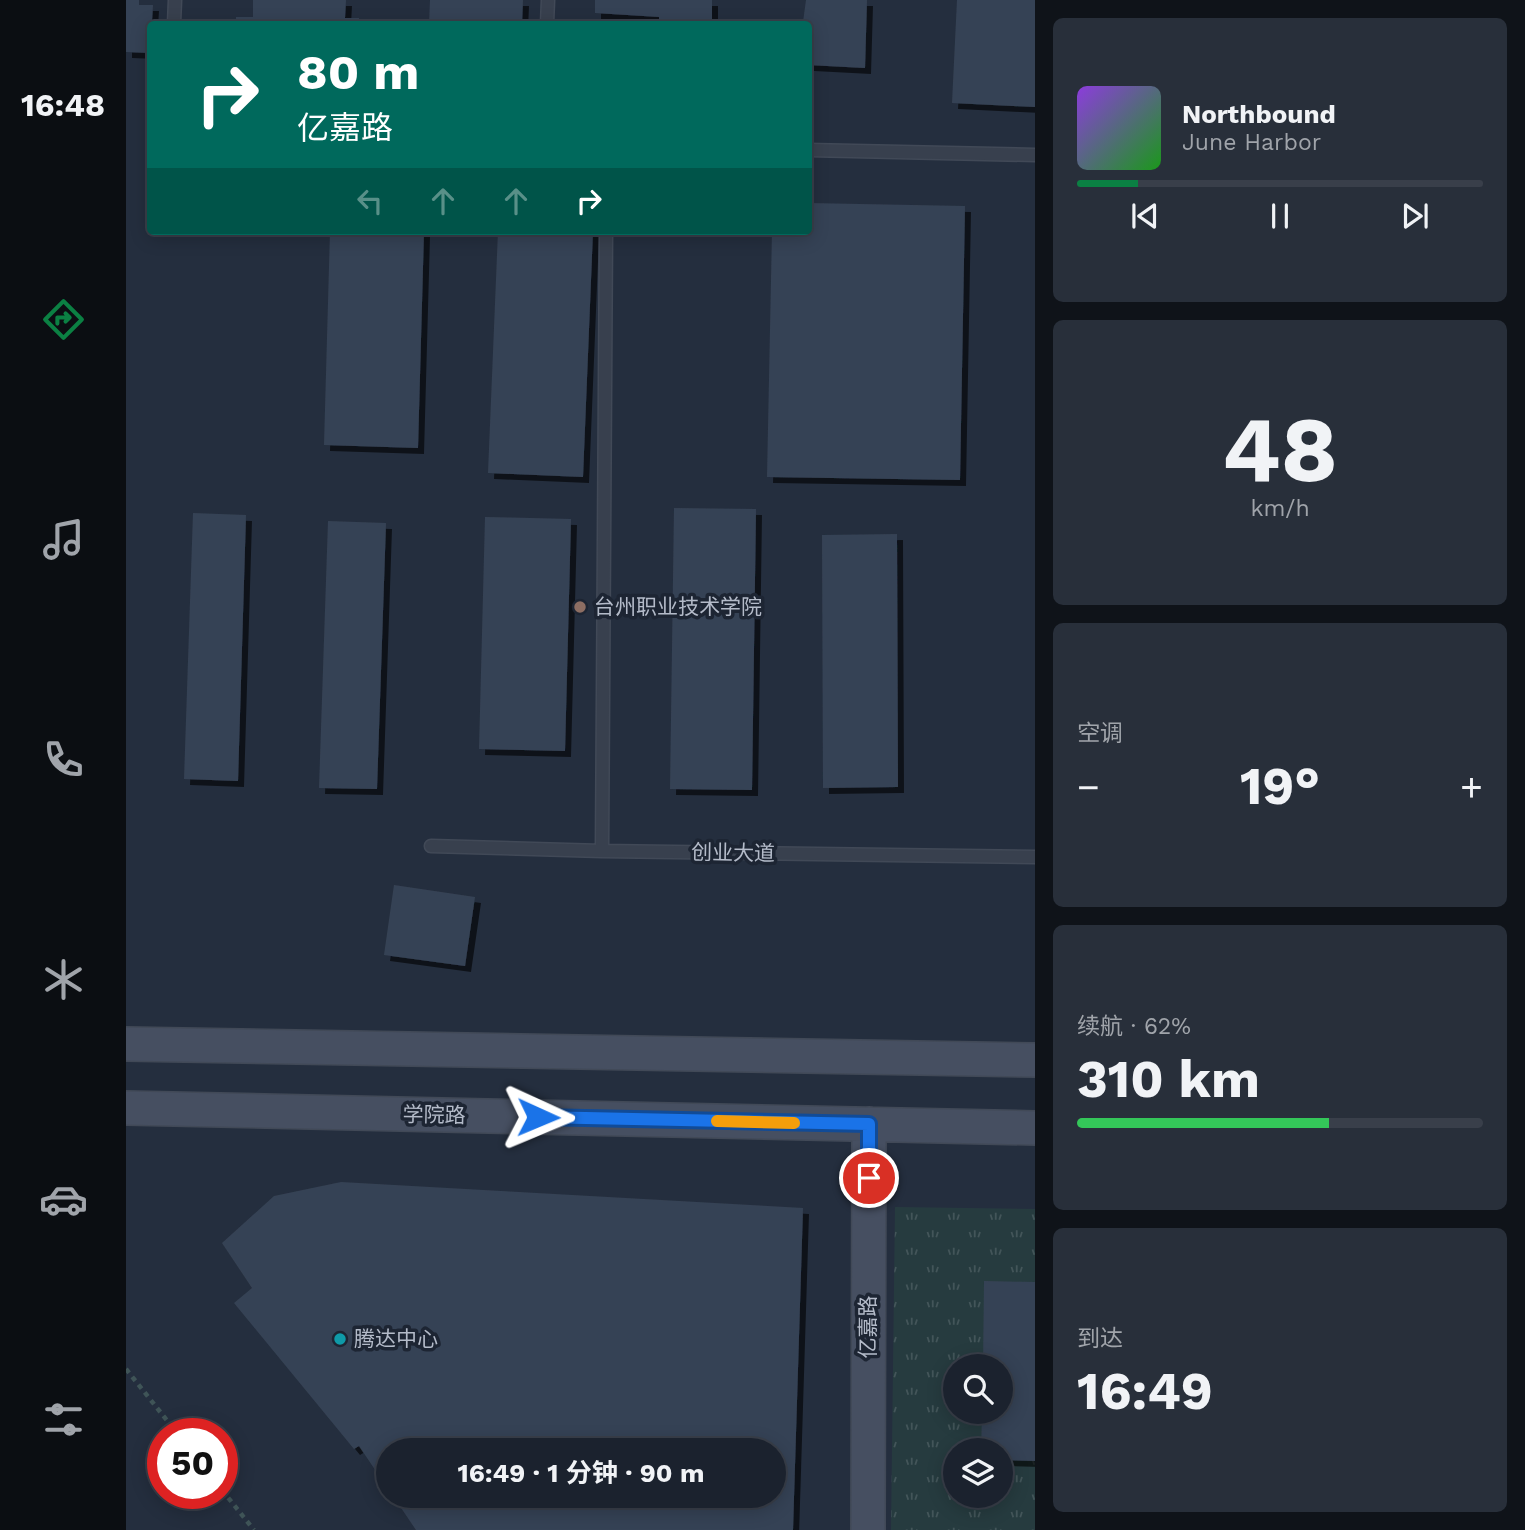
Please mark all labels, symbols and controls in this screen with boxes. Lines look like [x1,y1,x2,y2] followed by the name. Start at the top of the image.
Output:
[297,43,419,101] text: 80 m
[182,49,273,140] icon: right
[21,86,105,124] text: 16:48
[1182,99,1336,129] text: Northbound
[297,109,393,147] text: 亿嘉路
[1182,129,1321,156] text: June Harbor
[351,182,389,220] icon: left
[424,182,462,220] icon: ahead
[497,182,535,220] icon: ahead
[570,182,608,220] icon: right
[1126,197,1164,235] icon: previous
[1261,197,1299,235] icon: pause
[1396,197,1434,235] icon: next
[39,295,88,344] icon: directions
[1222,396,1338,503] text: 48
[1250,495,1310,522] text: km/h
[39,515,88,564] icon: music
[594,594,762,619] place label: 台州职业技术学院
[572,599,588,615] marker: 台州职业技术学院
[1077,720,1123,747] text: 空调
[39,735,88,784] icon: phone
[1240,756,1320,817] text: 19°
[1077,765,1100,809] text: −
[1460,765,1483,809] text: +
[691,839,775,866] street label: 创业大道
[39,955,88,1004] icon: climate
[1077,1013,1191,1040] text: 续航 · 62%
[1077,1049,1260,1110] text: 310 km
[501,1080,575,1154] position arrow
[402,1101,466,1128] street label: 学院路
[839,1148,899,1208] pin
[850,1159,888,1197] icon: arrive
[39,1175,88,1224] icon: car
[855,1296,880,1359] street label: 亿嘉路
[1077,1325,1123,1352] text: 到达
[354,1326,438,1351] place label: 腾达中心
[332,1331,348,1347] marker: 腾达中心
[943,1354,1013,1508] map controls
[943,1354,1013,1424] button: search
[1077,1361,1213,1422] text: 16:49
[39,1395,88,1444] icon: filters
[147,1418,238,1509] speed limit sign: 50
[943,1438,1013,1508] button: layers
[458,1458,704,1488] text: 16:49 · 1 分钟 · 90 m

